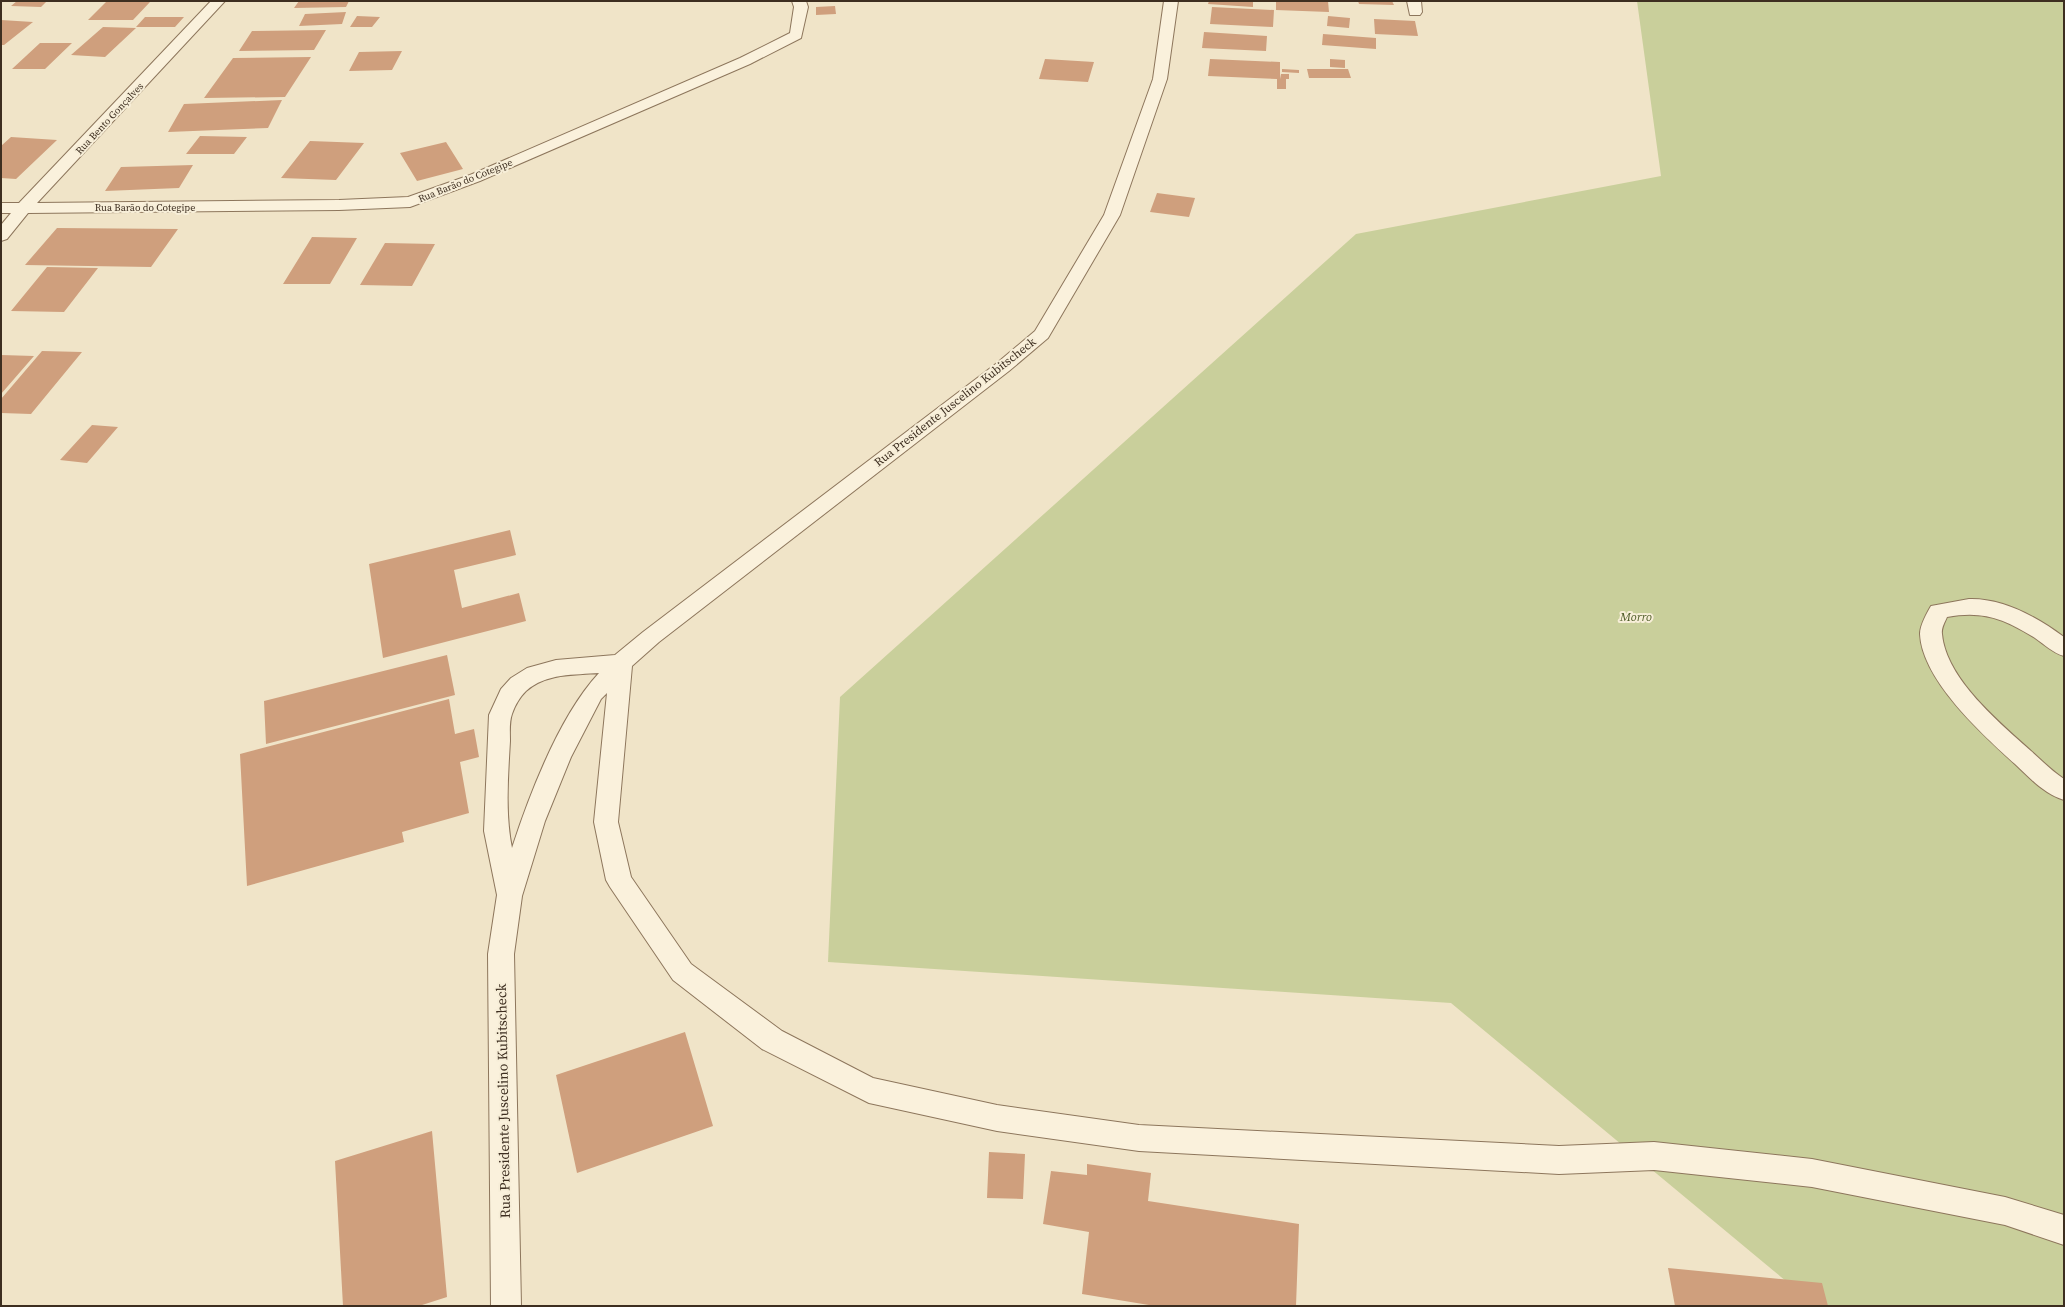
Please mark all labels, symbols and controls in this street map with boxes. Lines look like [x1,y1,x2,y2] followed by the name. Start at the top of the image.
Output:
[73,80,146,157] street label: Rua Bento Gonçalves
[416,156,514,205] street label: Rua Barão do Cotegipe
[95,201,195,214] street label: Rua Barão do Cotegipe
[871,334,1039,470] street label: Rua Presidente Juscelino Kubitscheck
[1619,609,1652,625] park label: Morro
[491,983,515,1218] street label: Rua Presidente Juscelino Kubitscheck

